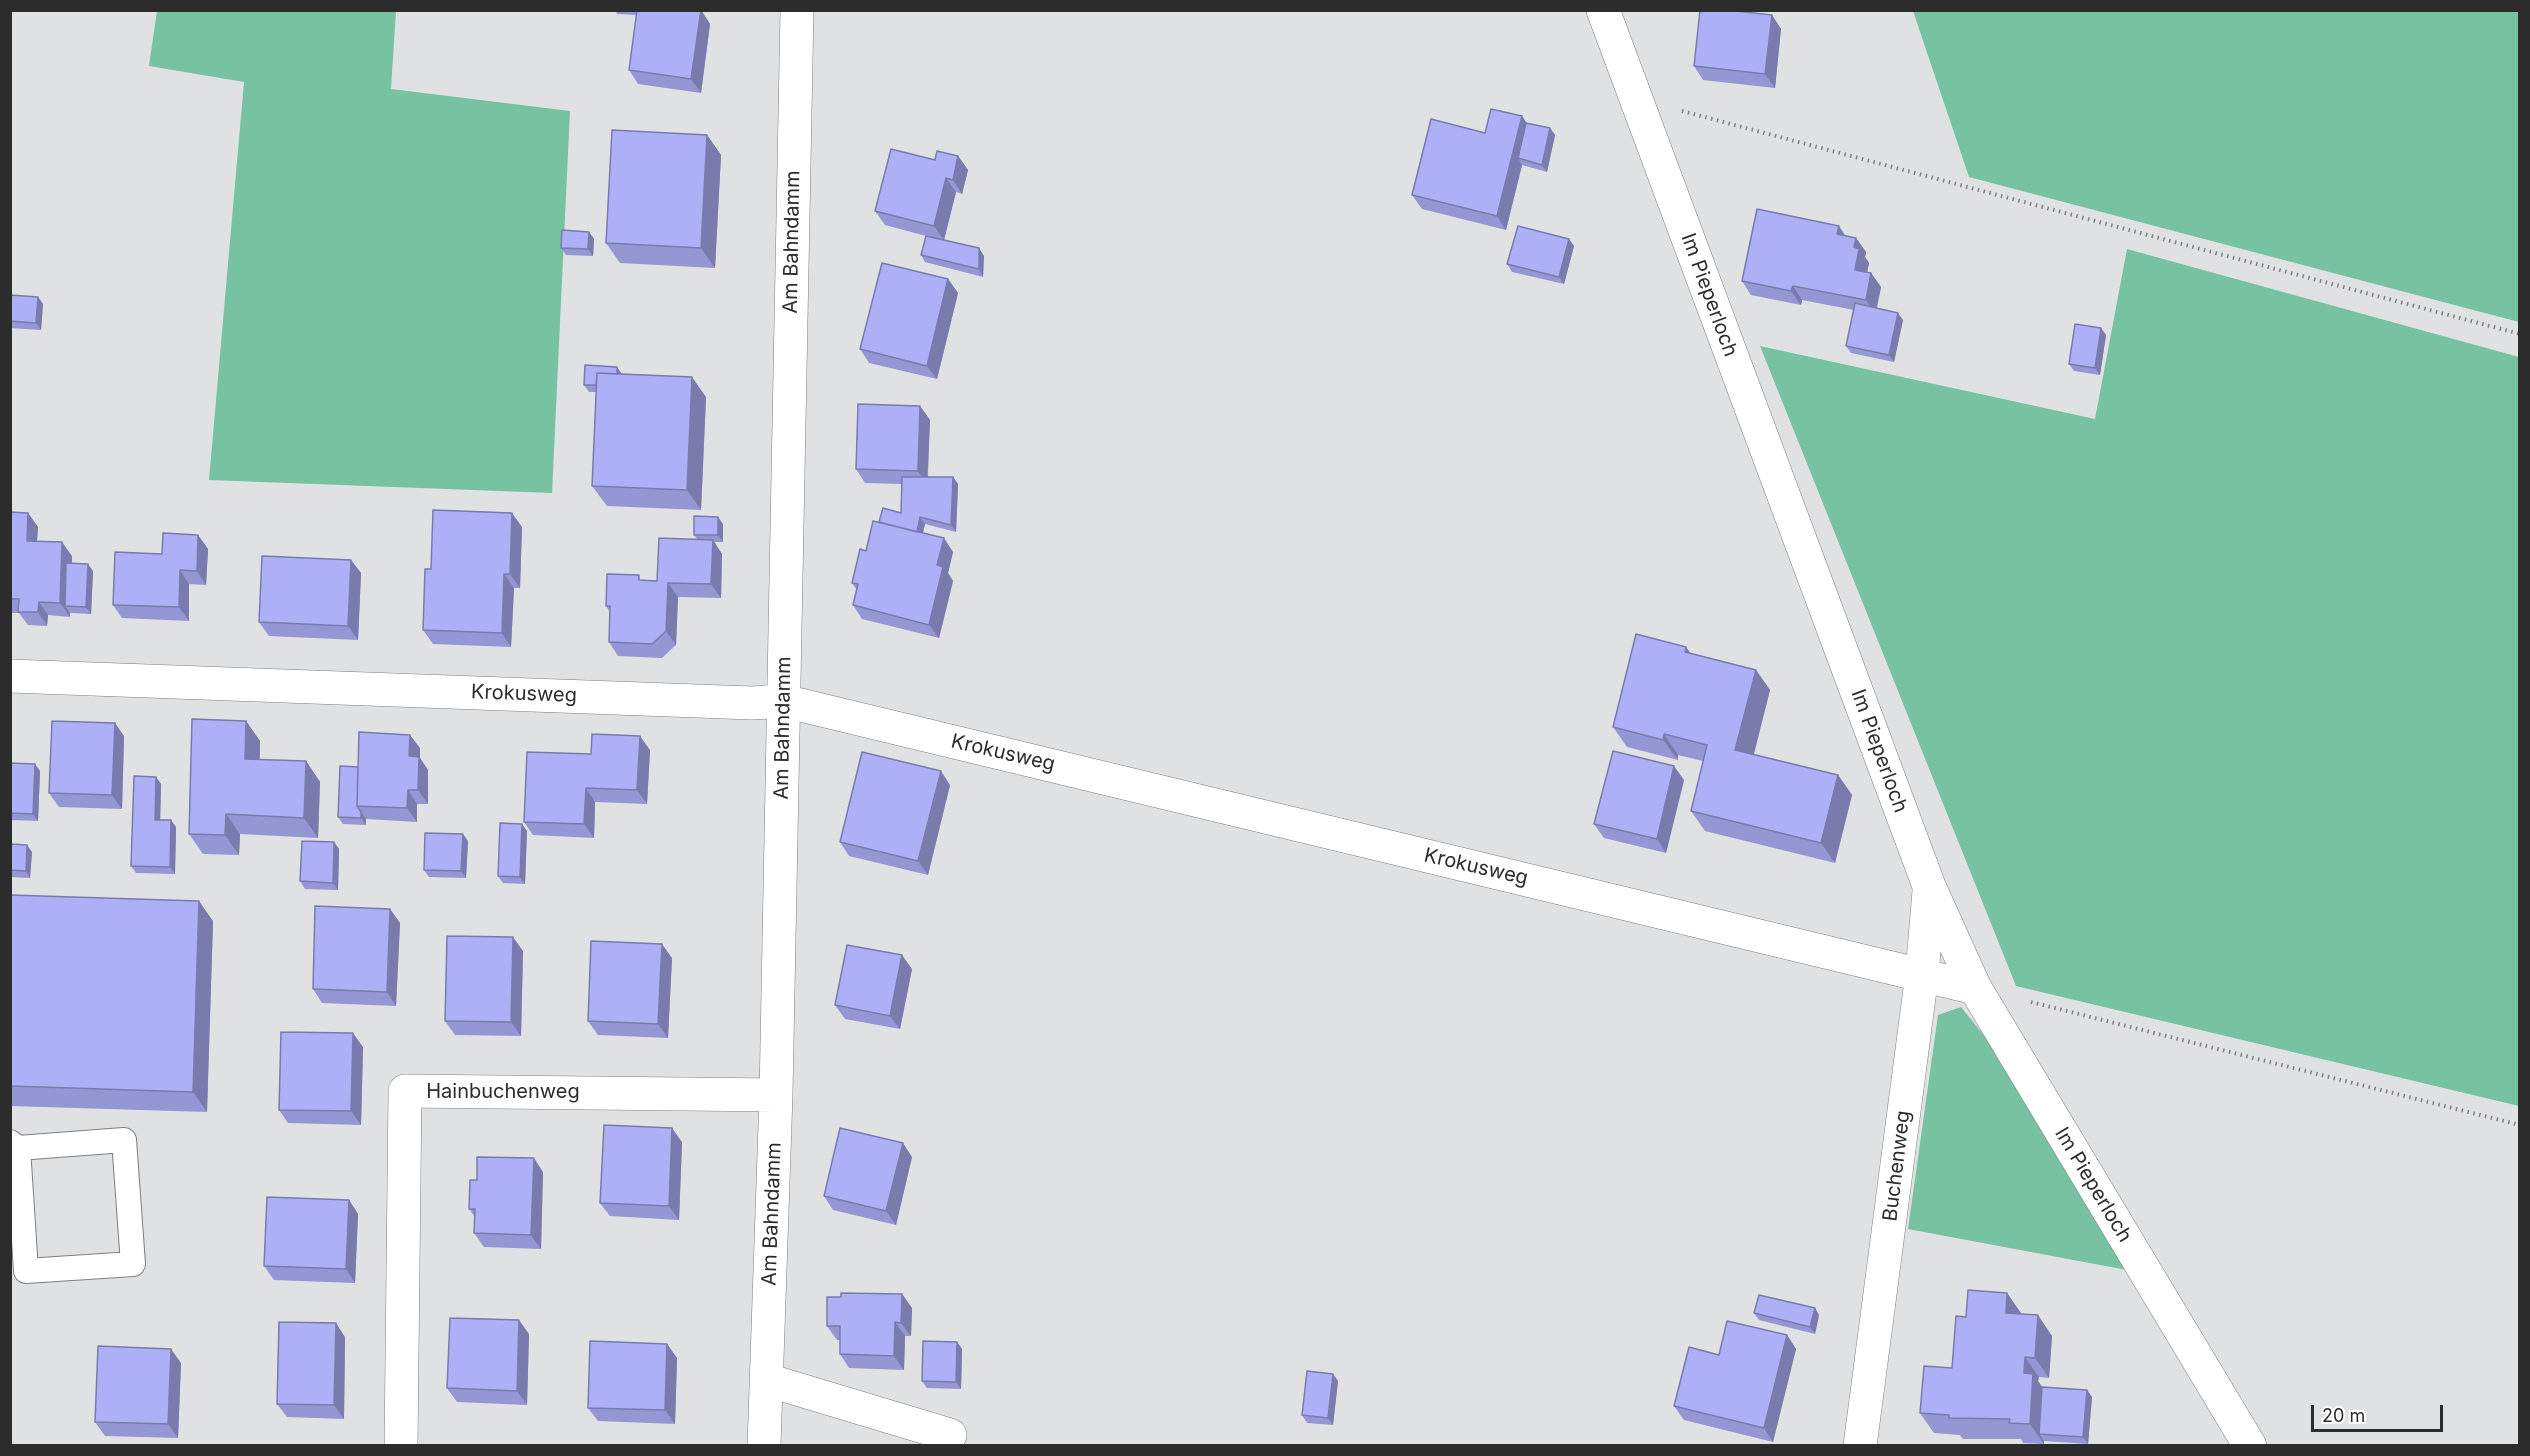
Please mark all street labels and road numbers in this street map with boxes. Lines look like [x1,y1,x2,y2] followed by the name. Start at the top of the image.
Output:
[779,170,805,314] street label: Am Bahndamm
[1676,230,1742,360] street label: Im Pieperloch
[770,656,796,800] street label: Am Bahndamm
[471,680,577,708] street label: Krokusweg
[1846,686,1912,816] street label: Im Pieperloch
[949,729,1057,777] street label: Krokusweg
[1422,843,1530,891] street label: Krokusweg
[426,1080,580,1104] street label: Hainbuchenweg
[1878,1109,1916,1223] street label: Buchenweg
[2049,1123,2137,1247] street label: Im Pieperloch
[758,1142,786,1286] street label: Am Bahndamm

